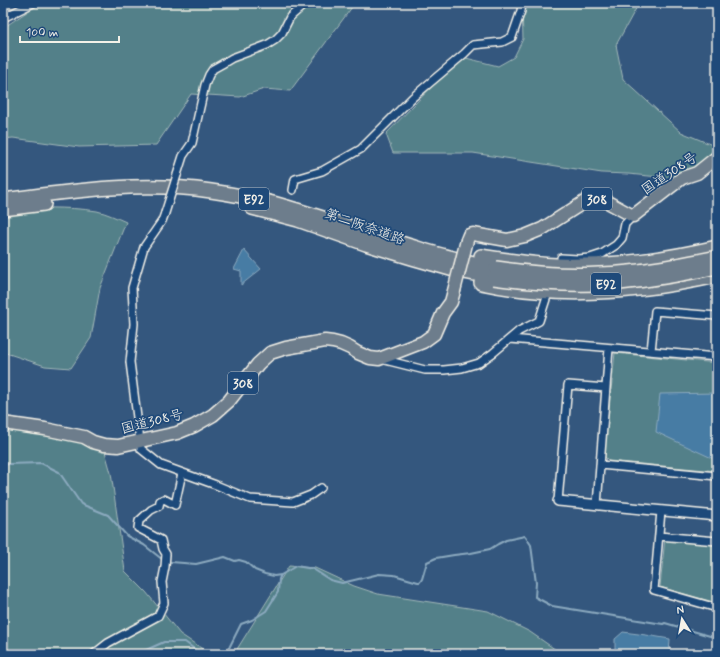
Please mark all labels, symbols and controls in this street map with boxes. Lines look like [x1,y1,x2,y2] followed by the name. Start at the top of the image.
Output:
[20,18,119,44] scale bar
[26,25,58,41] text: 100 m
[638,148,701,199] street label: 国道308号
[239,188,269,210] road number: E92
[582,188,612,210] road number: 308
[322,205,407,249] street label: 第二阪奈道路
[591,273,621,295] road number: E92
[228,372,258,394] road number: 308
[119,406,185,438] street label: 国道308号
[662,599,702,639] north arrow
[675,603,685,618] text: N

